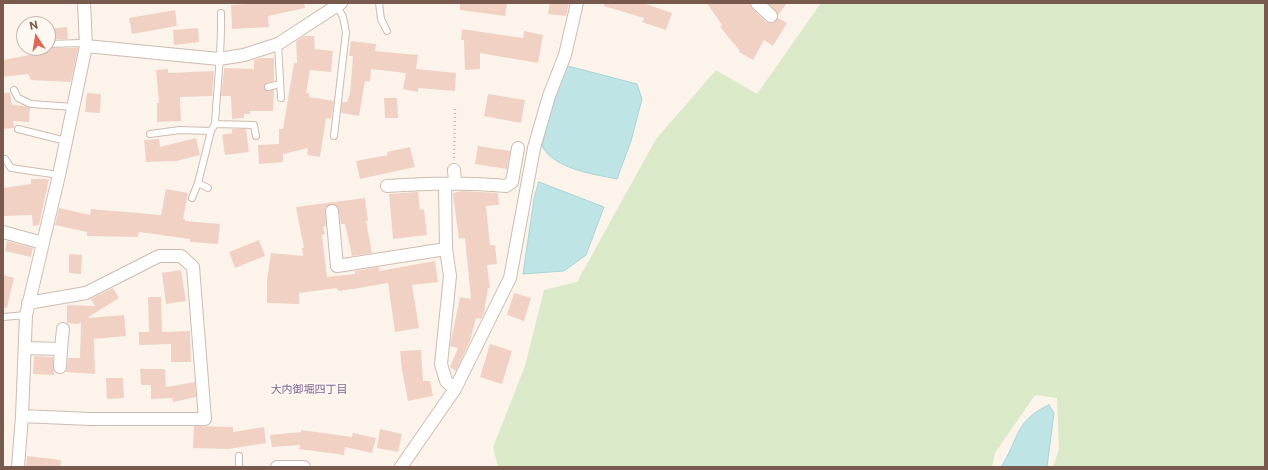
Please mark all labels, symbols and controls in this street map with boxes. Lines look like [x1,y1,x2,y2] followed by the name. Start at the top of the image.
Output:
[16,16,56,56] north arrow
[28,18,39,32] text: N
[271,383,347,397] district label: 大内御堀四丁目

